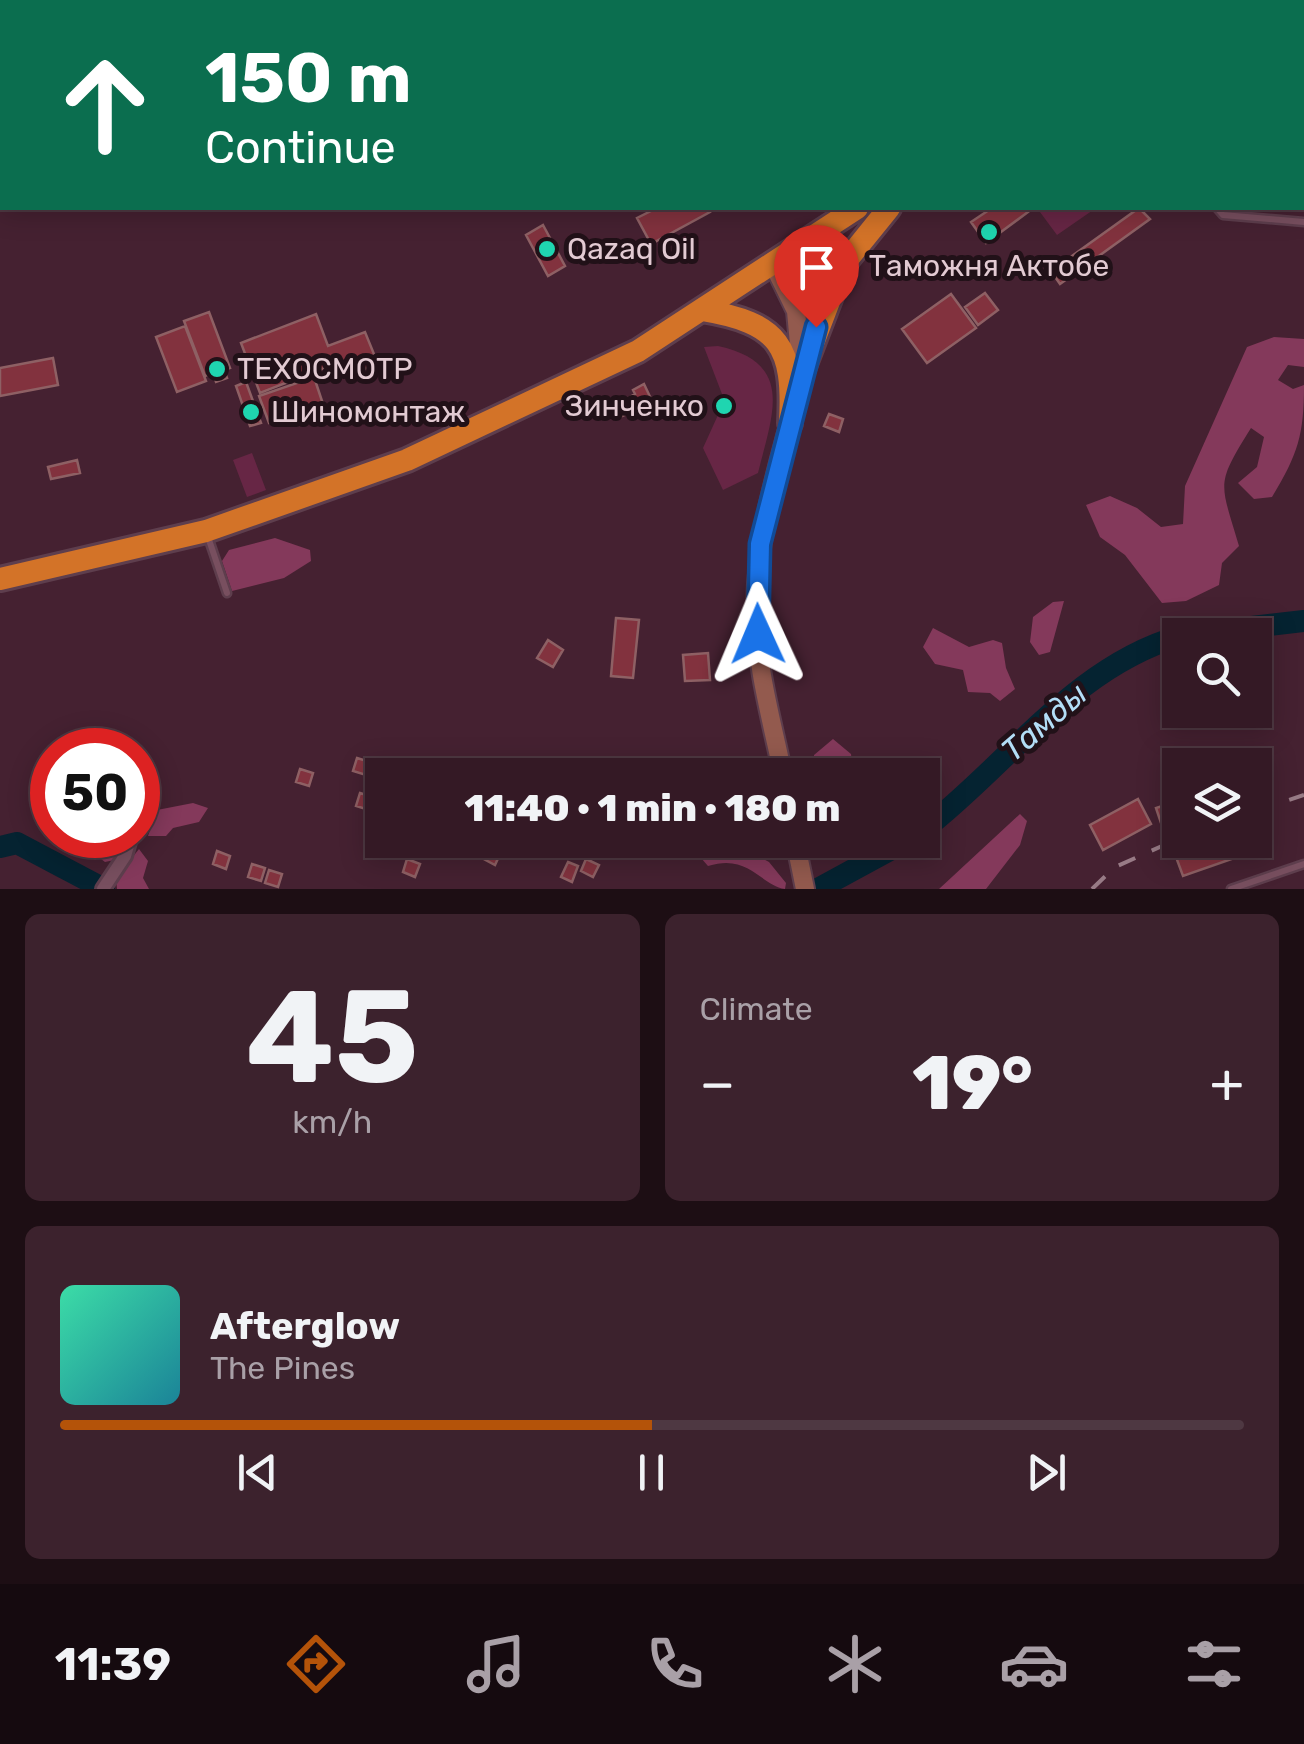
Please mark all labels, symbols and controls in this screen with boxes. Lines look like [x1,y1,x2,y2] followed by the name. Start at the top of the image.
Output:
[205,37,412,120] text: 150 m
[40,40,170,170] icon: ahead
[205,121,396,174] text: Continue
[978,221,1000,243] marker: Таможня Актобе
[774,225,859,328] pin
[567,231,696,267] place label: Qazaq Oil
[536,238,558,260] marker: Qazaq Oil
[789,240,844,295] icon: arrive
[869,248,1109,284] place label: Таможня Актобе
[237,351,413,387] place label: ТЕХОСМОТР
[206,358,228,380] marker: ТЕХОСМОТР
[565,388,704,424] place label: Зинченко
[271,394,465,430] place label: Шиномонтаж
[713,395,735,417] marker: Зинченко
[240,401,262,423] marker: Шиномонтаж
[706,582,810,686] position arrow
[1162,618,1272,858] map controls
[1162,618,1272,728] button: search
[994,675,1094,769] water label: Тамды
[30,728,160,858] speed limit sign: 50
[1162,748,1272,858] button: layers
[465,785,840,831] text: 11:40 · 1 min · 180 m
[246,960,419,1115] text: 45
[700,990,813,1028] text: Climate
[912,1039,1033,1128] text: 19°
[700,1051,735,1116] text: −
[1210,1051,1244,1116] text: +
[292,1103,372,1141] text: km/h
[210,1303,400,1349] text: Afterglow
[210,1349,355,1387] text: The Pines
[230,1445,285,1500] icon: previous
[624,1445,679,1500] icon: pause
[1019,1445,1074,1500] icon: next
[281,1629,351,1699] icon: directions
[461,1629,531,1699] icon: music
[640,1629,710,1699] icon: phone
[820,1629,890,1699] icon: climate
[999,1629,1069,1699] icon: car
[1179,1629,1249,1699] icon: filters
[55,1638,171,1691] text: 11:39

